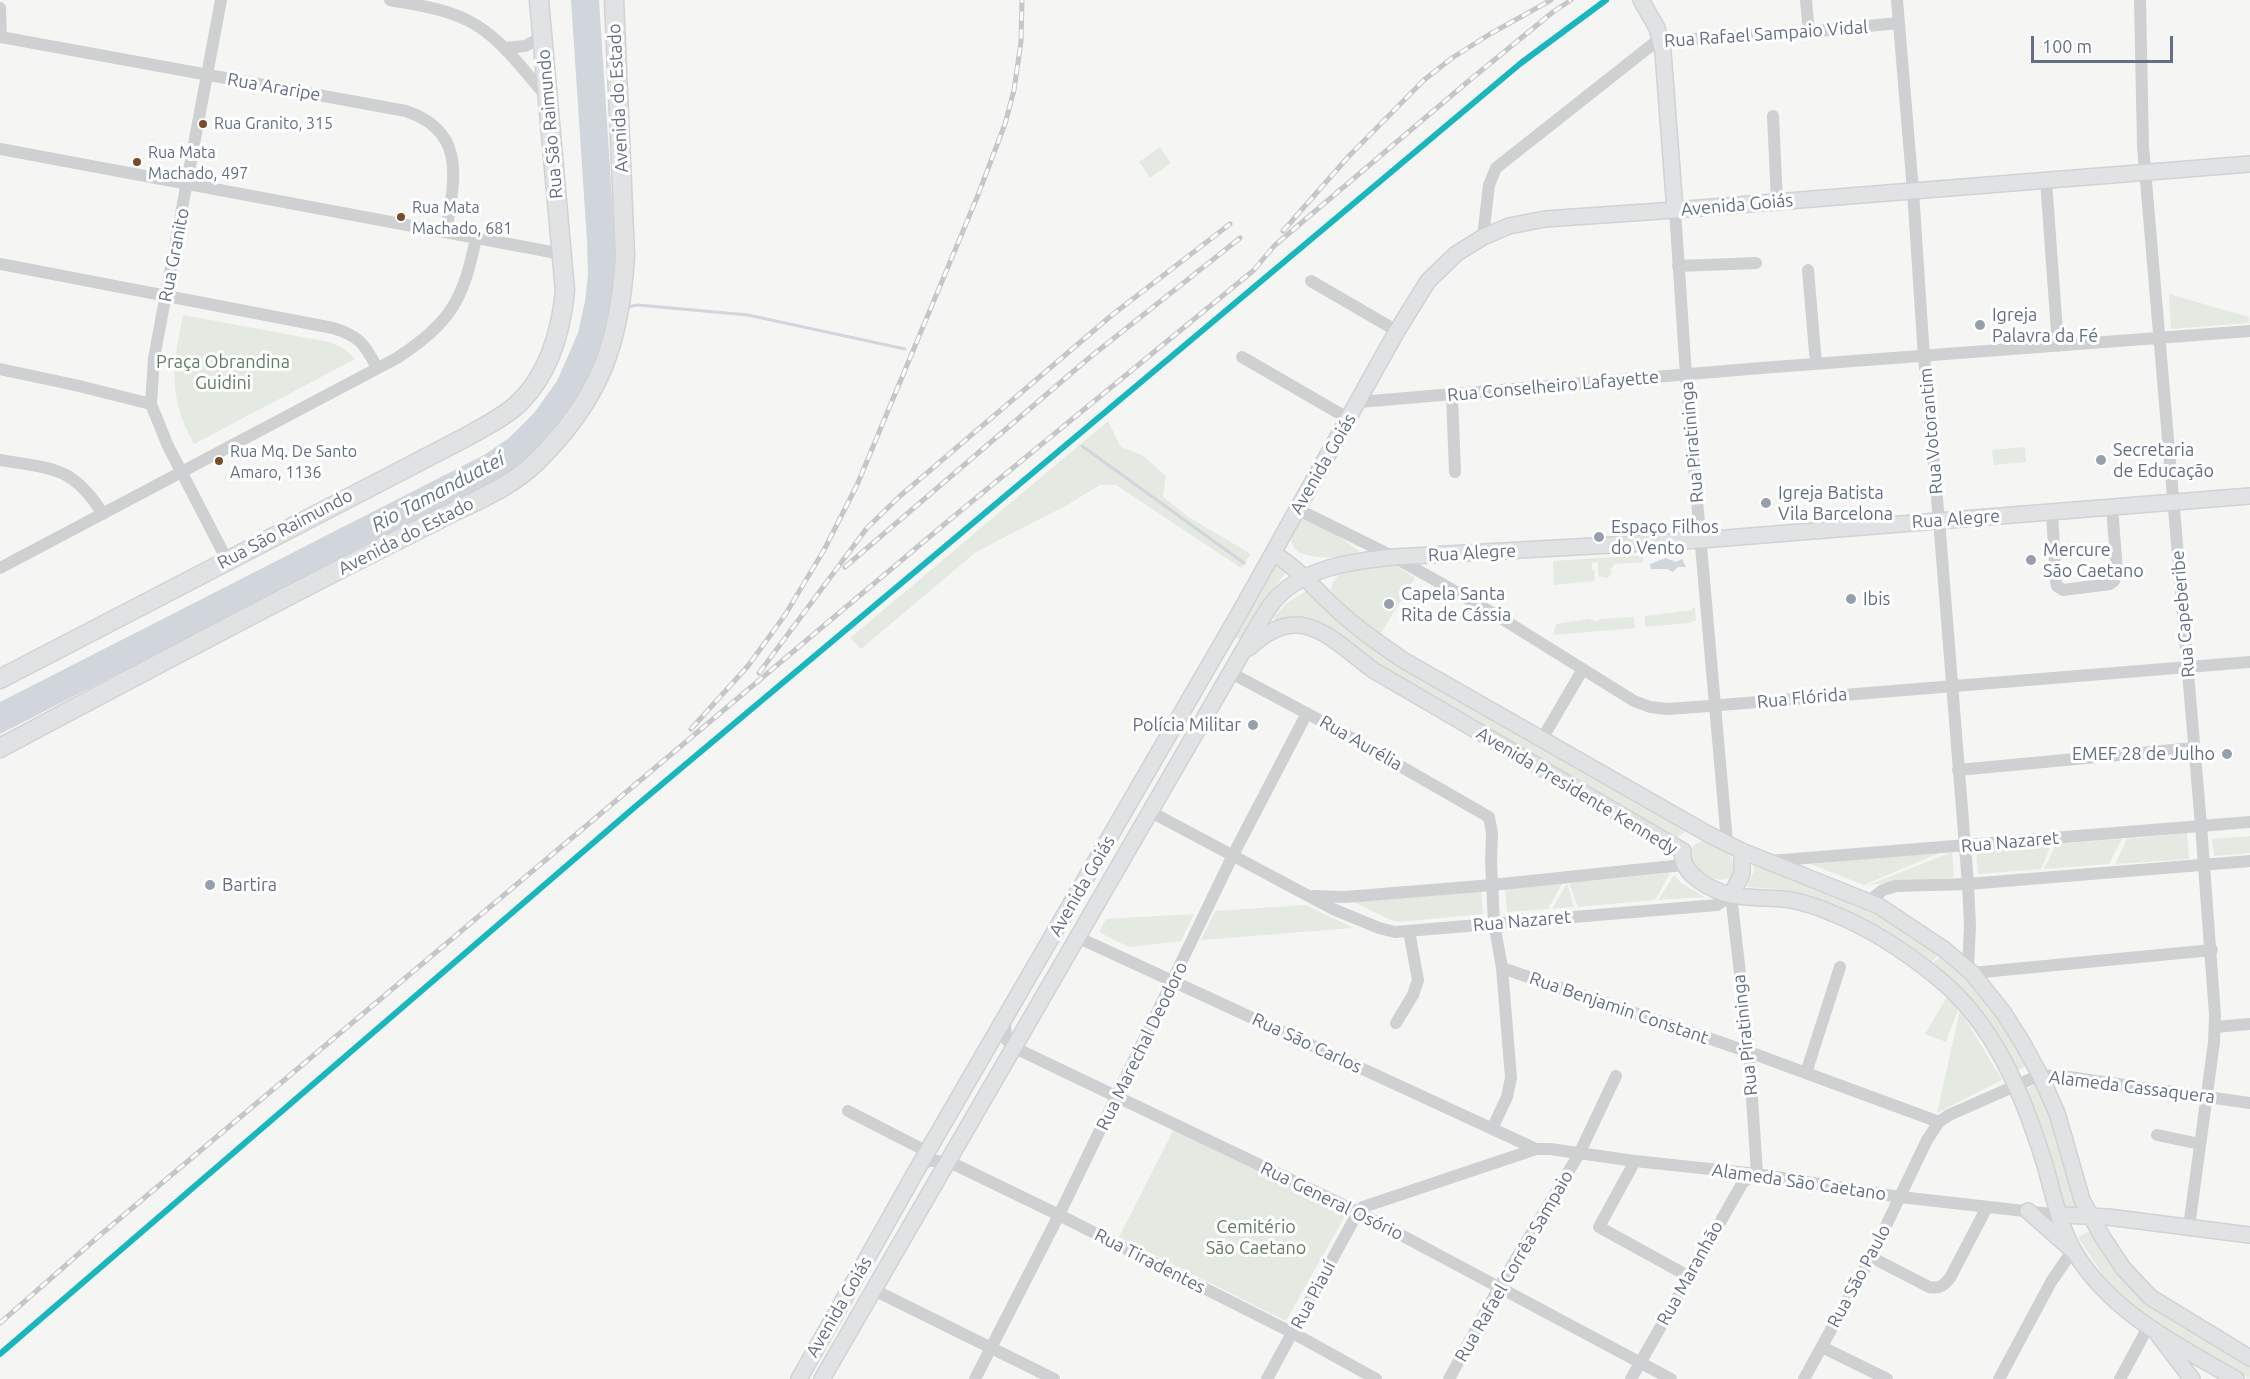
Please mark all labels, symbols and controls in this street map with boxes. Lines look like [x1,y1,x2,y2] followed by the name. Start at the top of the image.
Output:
[1663,16,1869,52] street label: Rua Rafael Sampaio Vidal
[603,23,633,173] street label: Avenida do Estado
[2034,24,2176,62] scale bar
[2042,36,2092,56] text: 100 m
[533,48,567,200] street label: Rua São Raimundo
[226,68,322,106] street label: Rua Araripe
[214,114,333,134] place label: Rua Granito, 315
[197,118,209,130] marker: Rua Granito, 315
[148,143,248,181] place label: Rua Mata Machado, 497
[131,156,143,168] marker: Rua Mata Machado, 497
[1680,189,1794,221] street label: Avenida Goiás
[412,198,512,236] place label: Rua Mata Machado, 681
[154,206,194,304] street label: Rua Granito
[395,211,407,223] marker: Rua Mata Machado, 681
[1992,304,2098,346] place label: Igreja Palavra da Fé
[1973,318,1987,332] marker: Igreja Palavra da Fé
[156,351,290,394] park label: Praça Obrandina Guidini
[1446,366,1660,406] street label: Rua Conselheiro Lafayette
[1915,367,1947,495] street label: Rua Votorantim
[1676,380,1708,504] street label: Rua Piratininga
[1285,410,1361,518] street label: Avenida Goiás
[2113,439,2214,482] place label: Secretaria de Educação
[230,442,357,480] place label: Rua Mq. De Santo Amaro, 1136
[367,447,509,537] water label: Rio Tamanduateí
[2094,453,2108,467] marker: Secretaria de Educação
[213,455,225,467] marker: Rua Mq. De Santo Amaro, 1136
[1778,482,1893,524] place label: Igreja Batista Vila Barcelona
[214,484,356,574] street label: Rua São Raimundo
[335,493,477,579] street label: Avenida do Estado
[1759,496,1773,510] marker: Igreja Batista Vila Barcelona
[1911,505,2001,533] street label: Rua Alegre
[1611,516,1719,558] place label: Espaço Filhos do Vento
[1592,530,1606,544] marker: Espaço Filhos do Vento
[2043,539,2144,582] place label: Mercure São Caetano
[1427,540,1517,566] street label: Rua Alegre
[2167,549,2199,679] street label: Rua Capeberibe
[2024,553,2038,567] marker: Mercure São Caetano
[1401,583,1511,626] place label: Capela Santa Rita de Cássia
[1863,588,1890,610] place label: Ibis
[1844,592,1858,606] marker: Ibis
[1382,597,1396,611] marker: Capela Santa Rita de Cássia
[1756,683,1848,713] street label: Rua Flórida
[1316,711,1406,775] street label: Rua Aurélia
[1132,714,1241,736] place label: Polícia Militar
[1246,718,1260,732] marker: Polícia Militar
[1473,722,1681,860] street label: Avenida Presidente Kennedy
[2072,743,2215,765] place label: EMEF 28 de Julho
[2220,747,2234,761] marker: EMEF 28 de Julho
[1960,827,2060,857] street label: Rua Nazaret
[1044,832,1120,940] street label: Avenida Goiás
[222,874,277,896] place label: Bartira
[203,878,217,892] marker: Bartira
[1472,906,1572,936] street label: Rua Nazaret
[1092,958,1192,1134] street label: Rua Marechal Deodoro
[1527,967,1711,1049] street label: Rua Benjamin Constant
[1728,973,1762,1097] street label: Rua Piratininga
[1249,1008,1365,1078] street label: Rua São Carlos
[2048,1066,2216,1108] street label: Alameda Cassaquera
[1257,1157,1407,1245] street label: Rua General Osório
[1710,1159,1888,1205] street label: Alameda São Caetano
[1450,1166,1578,1366] street label: Rua Rafael Corrêa Sampaio
[1206,1216,1306,1258] park label: Cemitério São Caetano
[1652,1217,1728,1329] street label: Rua Maranhão
[1823,1221,1895,1331] street label: Rua São Paulo
[1091,1224,1209,1298] street label: Rua Tiradentes
[801,1253,877,1361] street label: Avenida Goiás
[1286,1257,1340,1333] street label: Rua Piauí

